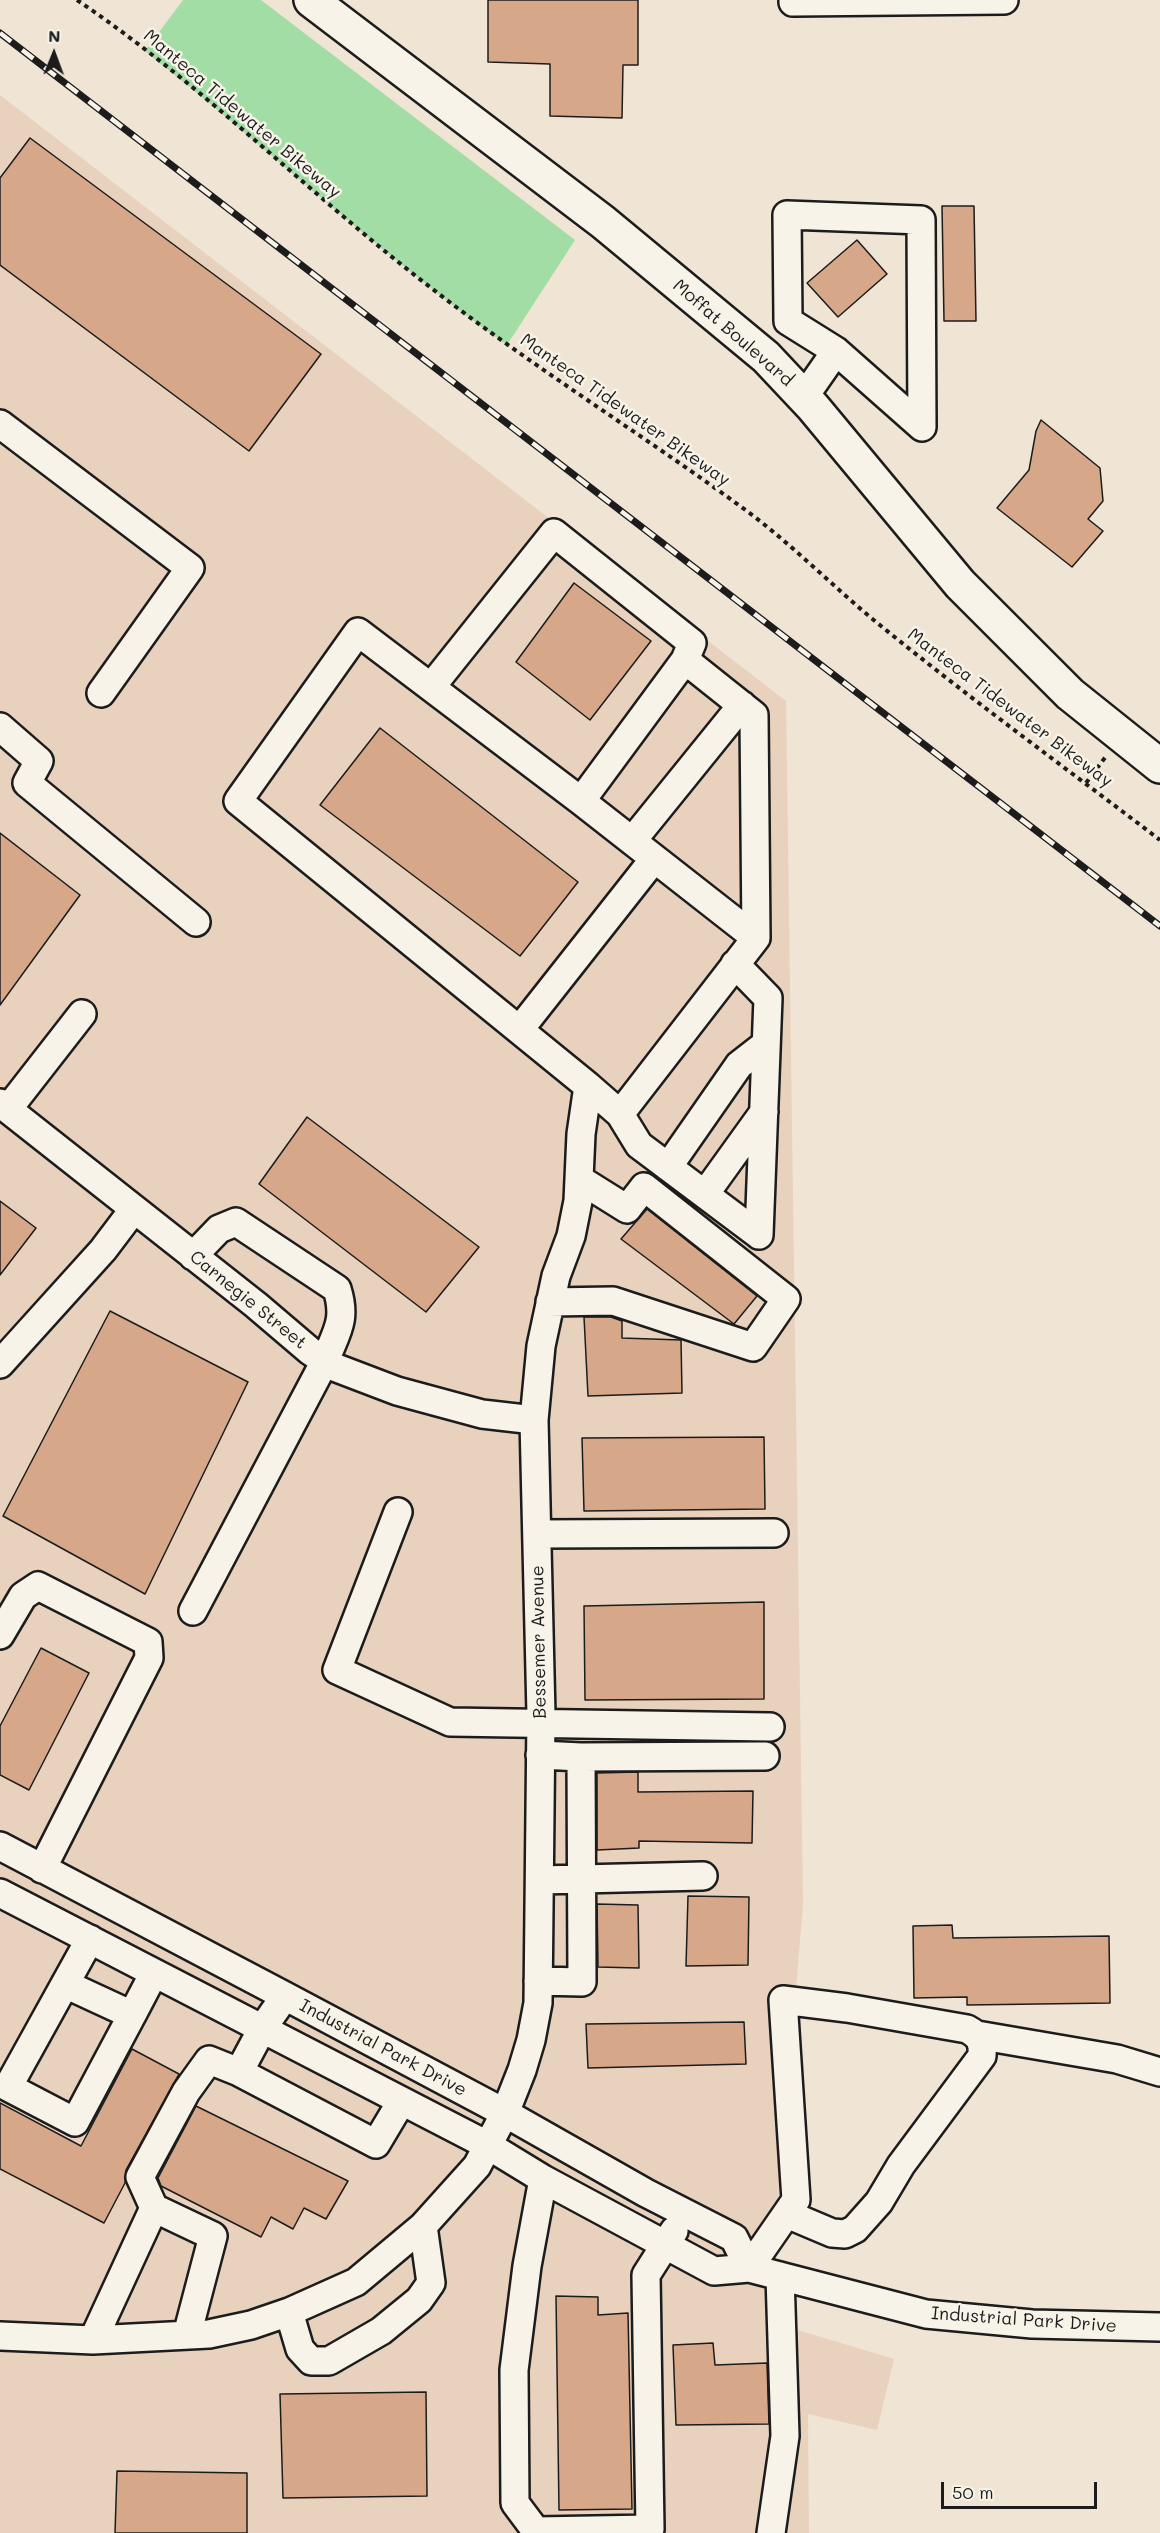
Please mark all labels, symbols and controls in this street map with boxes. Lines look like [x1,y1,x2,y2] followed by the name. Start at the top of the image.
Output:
[24,24,84,84] north arrow
[48,25,61,46] text: N
[139,25,345,203] street label: Manteca Tidewater Bikeway
[668,275,798,391] street label: Moffat Boulevard
[516,329,734,491] street label: Manteca Tidewater Bikeway
[903,624,1117,792] street label: Manteca Tidewater Bikeway
[185,1246,311,1354] street label: Carnegie Street
[527,1565,551,1719] street label: Bessemer Avenue
[296,1995,470,2101] street label: Industrial Park Drive
[930,2303,1118,2337] street label: Industrial Park Drive
[944,2470,1100,2508] scale bar
[952,2480,994,2504] text: 50 m

